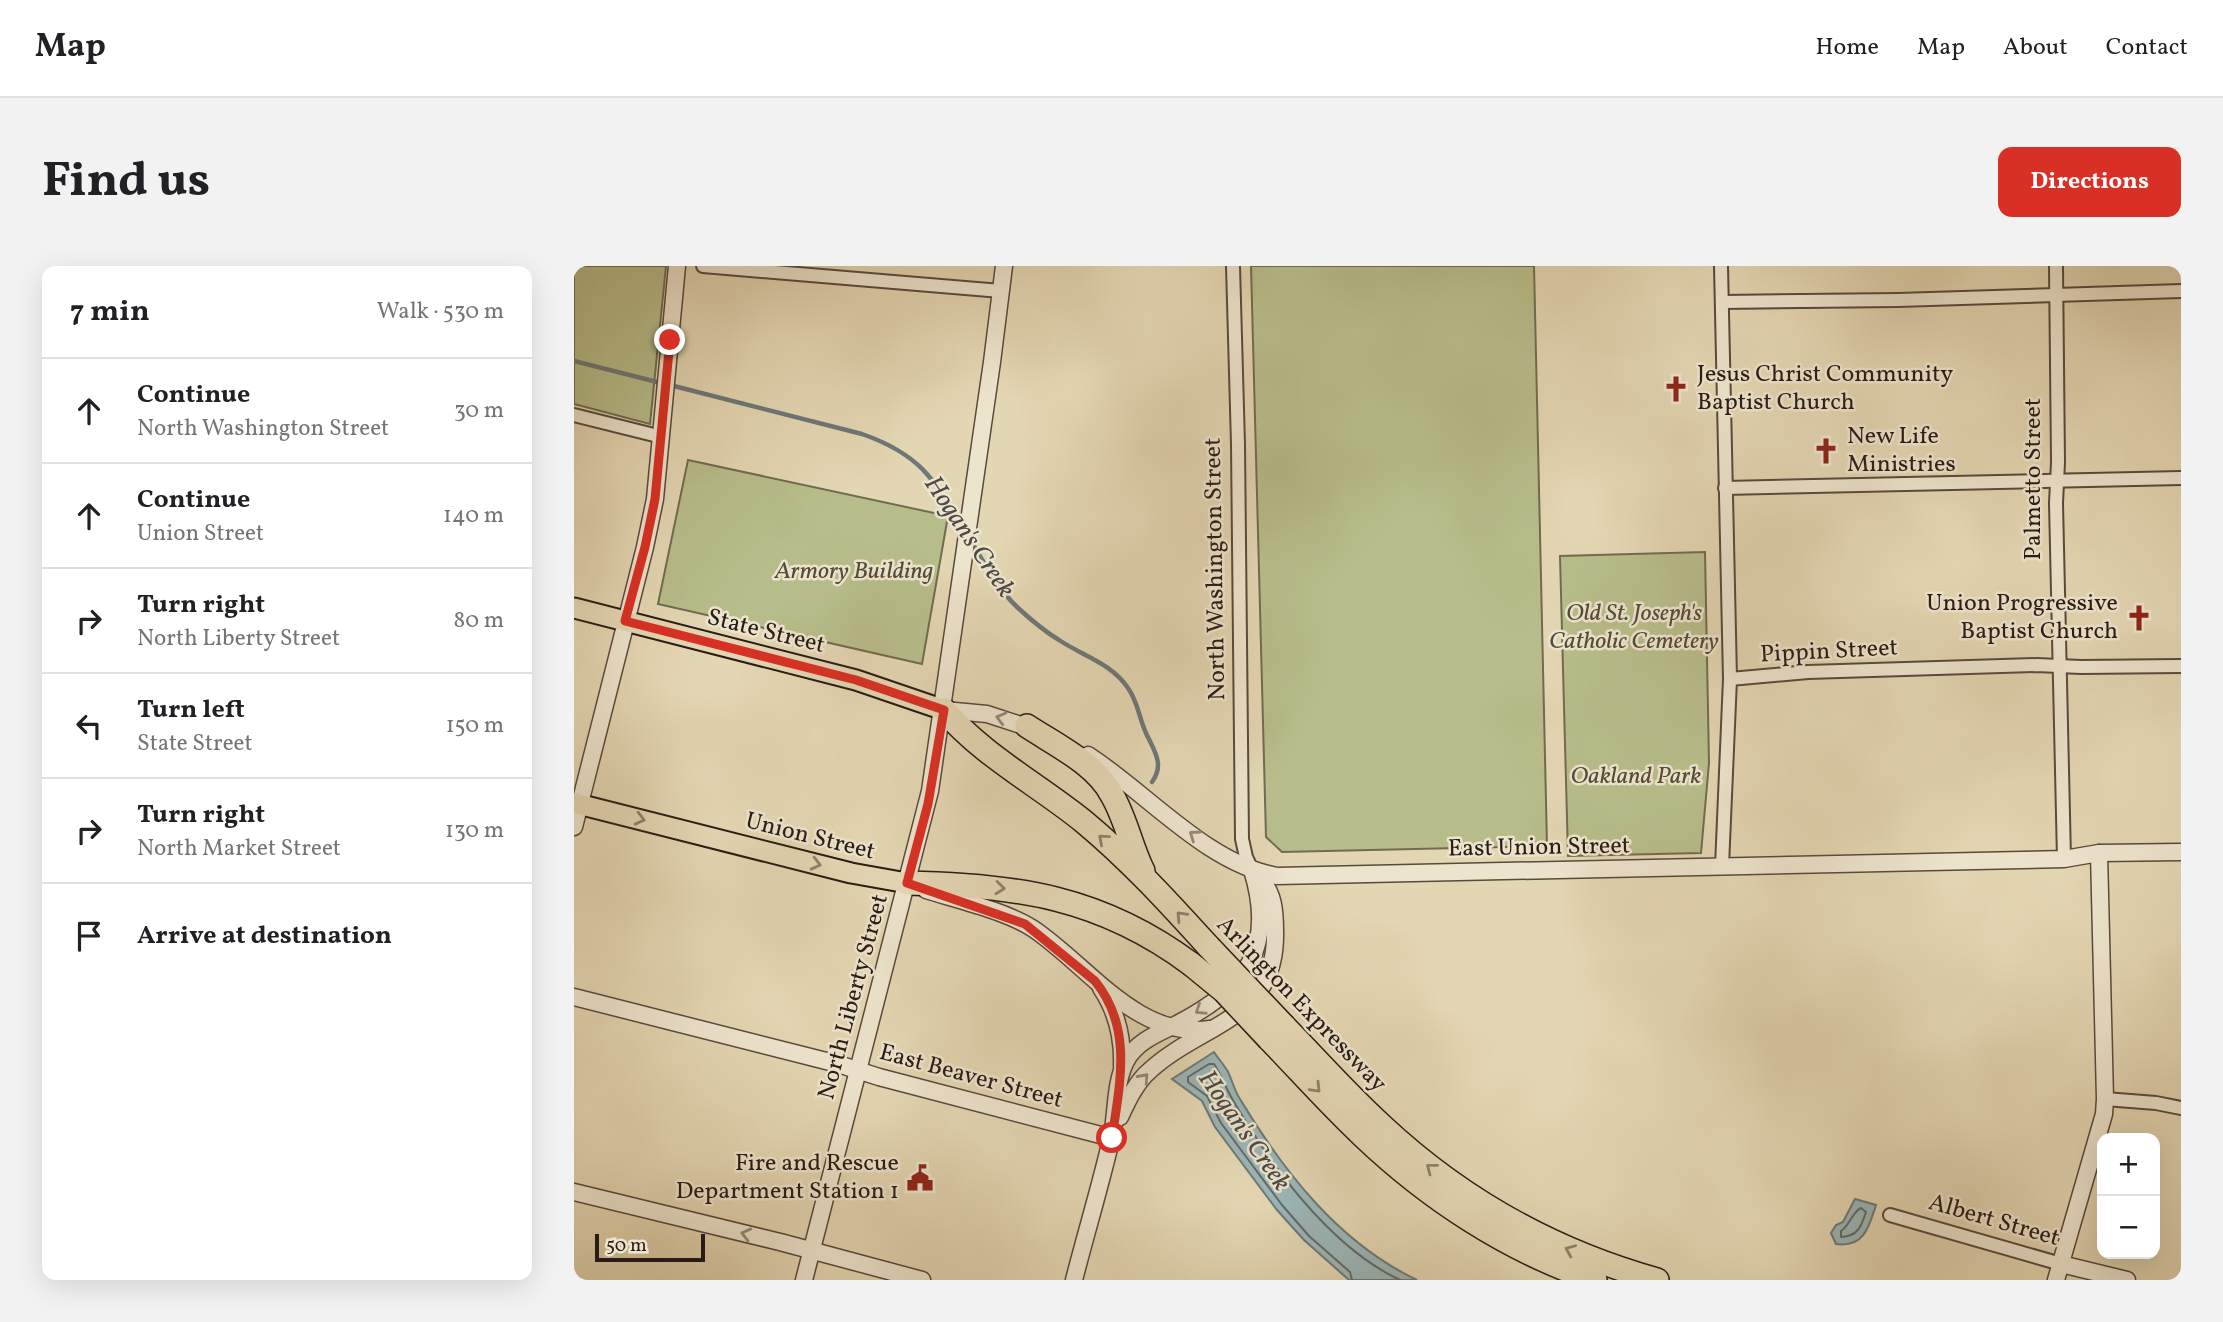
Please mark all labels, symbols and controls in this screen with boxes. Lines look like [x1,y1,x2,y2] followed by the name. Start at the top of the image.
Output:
[35,25,106,71] text: Map
[1815,31,1879,65] text: Home
[1917,31,1965,65] text: Map
[2003,31,2068,65] text: About
[2106,31,2188,65] text: Contact
[1998,147,2181,217] button: Directions
[42,148,210,217] text: Find us
[70,291,150,333] text: 7 min
[377,296,504,328] text: Walk · 530 m
[654,324,685,355] route end
[1697,358,1953,420] place label: Jesus Christ Community Baptist Church
[1661,374,1691,404] church icon: Jesus Christ Community Baptist Church
[137,377,250,413] text: Continue
[70,392,108,430] icon: ahead
[454,395,504,427] text: 30 m
[2017,398,2051,560] street label: Palmetto Street
[137,413,389,445] text: North Washington Street
[1847,420,1956,482] place label: New Life Ministries
[1811,436,1841,466] church icon: New Life Ministries
[1197,437,1235,701] street label: North Washington Street
[915,469,1023,605] water label: Hogan's Creek
[137,482,250,518] text: Continue
[70,497,108,535] icon: ahead
[443,500,504,532] text: 140 m
[137,518,264,550] text: Union Street
[774,555,934,589] park label: Armory Building
[137,587,265,623] text: Turn right
[1926,587,2118,649] place label: Union Progressive Baptist Church
[1549,597,1719,659] park label: Old St. Joseph's Catholic Cemetery
[703,601,829,663] street label: State Street
[70,602,108,640] icon: right
[2124,603,2154,633] church icon: Union Progressive Baptist Church
[454,605,504,637] text: 80 m
[137,623,340,655] text: North Liberty Street
[1759,631,1899,673] street label: Pippin Street
[137,692,245,728] text: Turn left
[70,707,108,745] icon: left
[446,710,504,742] text: 150 m
[996,711,1008,726] one-way arrow
[137,728,253,760] text: State Street
[1571,760,1701,794] park label: Oakland Park
[137,797,265,833] text: Turn right
[742,804,878,870] street label: Union Street
[634,811,646,825] one-way arrow
[70,812,108,850] icon: right
[445,815,504,847] text: 130 m
[1447,829,1631,867] street label: East Union Street
[1189,831,1202,843] one-way arrow
[137,833,341,865] text: North Market Street
[1098,835,1111,847] one-way arrow
[810,856,822,870] one-way arrow
[994,880,1005,895] one-way arrow
[810,890,898,1104] street label: North Liberty Street
[1208,909,1394,1101] street label: Arlington Expressway
[1176,911,1189,924] one-way arrow
[70,917,108,955] icon: arrive
[137,918,392,954] text: Arrive at destination
[1194,1001,1207,1014] one-way arrow
[875,1036,1067,1118] street label: East Beaver Street
[1189,1063,1299,1199] water label: Hogan's Creek
[1136,1073,1148,1086] one-way arrow
[1308,1080,1321,1093] one-way arrow
[1096,1122,1127,1153] route start
[2097,1133,2160,1259] map controls
[2097,1133,2160,1196] button: +
[676,1147,899,1209] place label: Fire and Rescue Department Station 1
[905,1163,935,1193] public building icon: Fire and Rescue Department Station 1
[1426,1163,1439,1176] one-way arrow
[1925,1186,2063,1256] street label: Albert Street
[2097,1196,2160,1259] button: −
[740,1227,752,1242] one-way arrow
[595,1231,705,1263] scale bar
[606,1233,647,1259] text: 50 m
[1564,1244,1577,1258] one-way arrow

